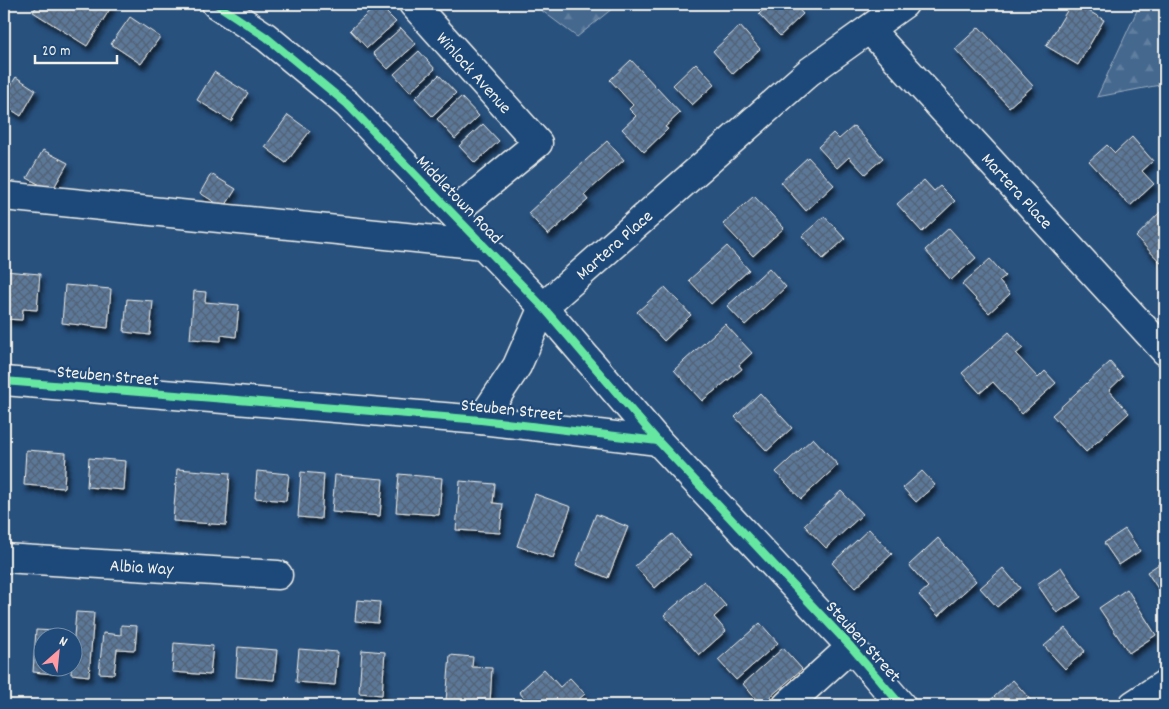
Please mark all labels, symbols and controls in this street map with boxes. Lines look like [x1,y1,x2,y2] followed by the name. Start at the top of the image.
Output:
[429,28,516,121] street label: Winlock Avenue
[35,32,118,64] scale bar
[42,41,70,63] text: 20 m
[974,149,1057,236] street label: Martera Place
[409,151,507,251] street label: Middletown Road
[571,205,660,287] street label: Martera Place
[56,361,160,394] street label: Steuben Street
[460,394,564,429] street label: Steuben Street
[109,555,175,584] street label: Albia Way
[819,596,906,689] street label: Steuben Street
[32,626,82,676] north arrow
[55,632,71,653] text: N

